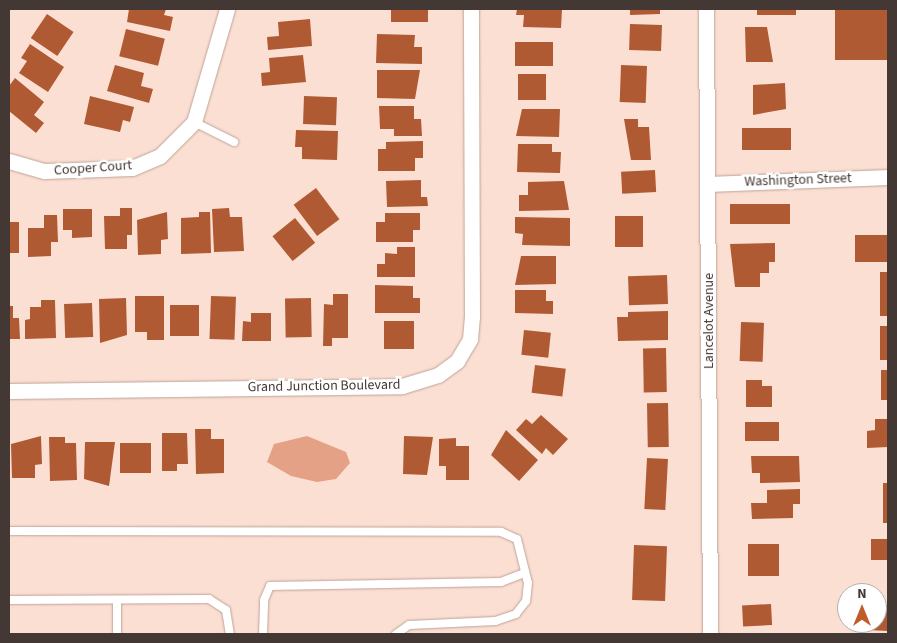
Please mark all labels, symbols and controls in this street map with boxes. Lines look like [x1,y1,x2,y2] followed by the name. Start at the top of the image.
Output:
[53,157,133,179] street label: Cooper Court
[744,170,852,190] street label: Washington Street
[701,273,717,369] street label: Lancelot Avenue
[248,376,400,396] street label: Grand Junction Boulevard
[837,583,887,633] north arrow
[857,584,867,604] text: N

